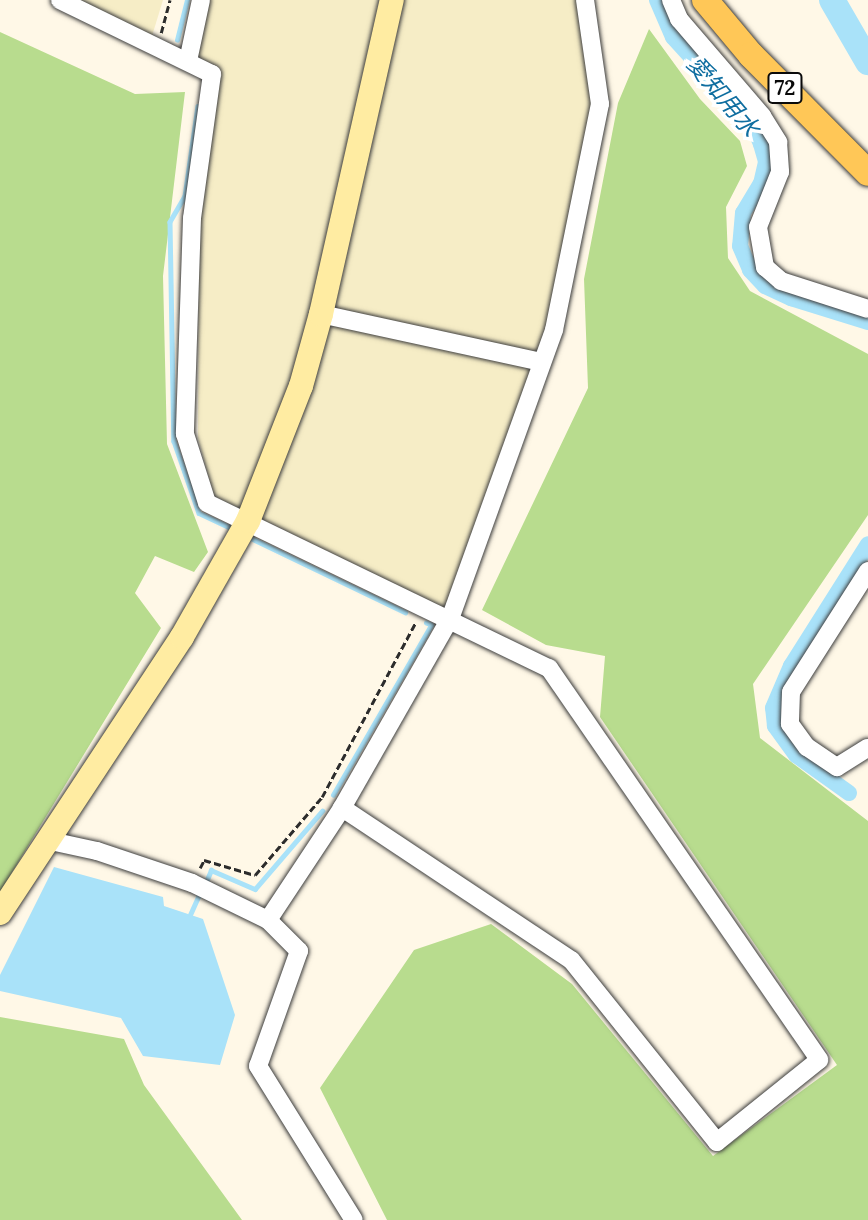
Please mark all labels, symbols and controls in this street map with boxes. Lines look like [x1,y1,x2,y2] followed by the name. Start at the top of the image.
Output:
[681,50,765,142] water label: 愛知用水
[766,70,804,106] road number: 72

